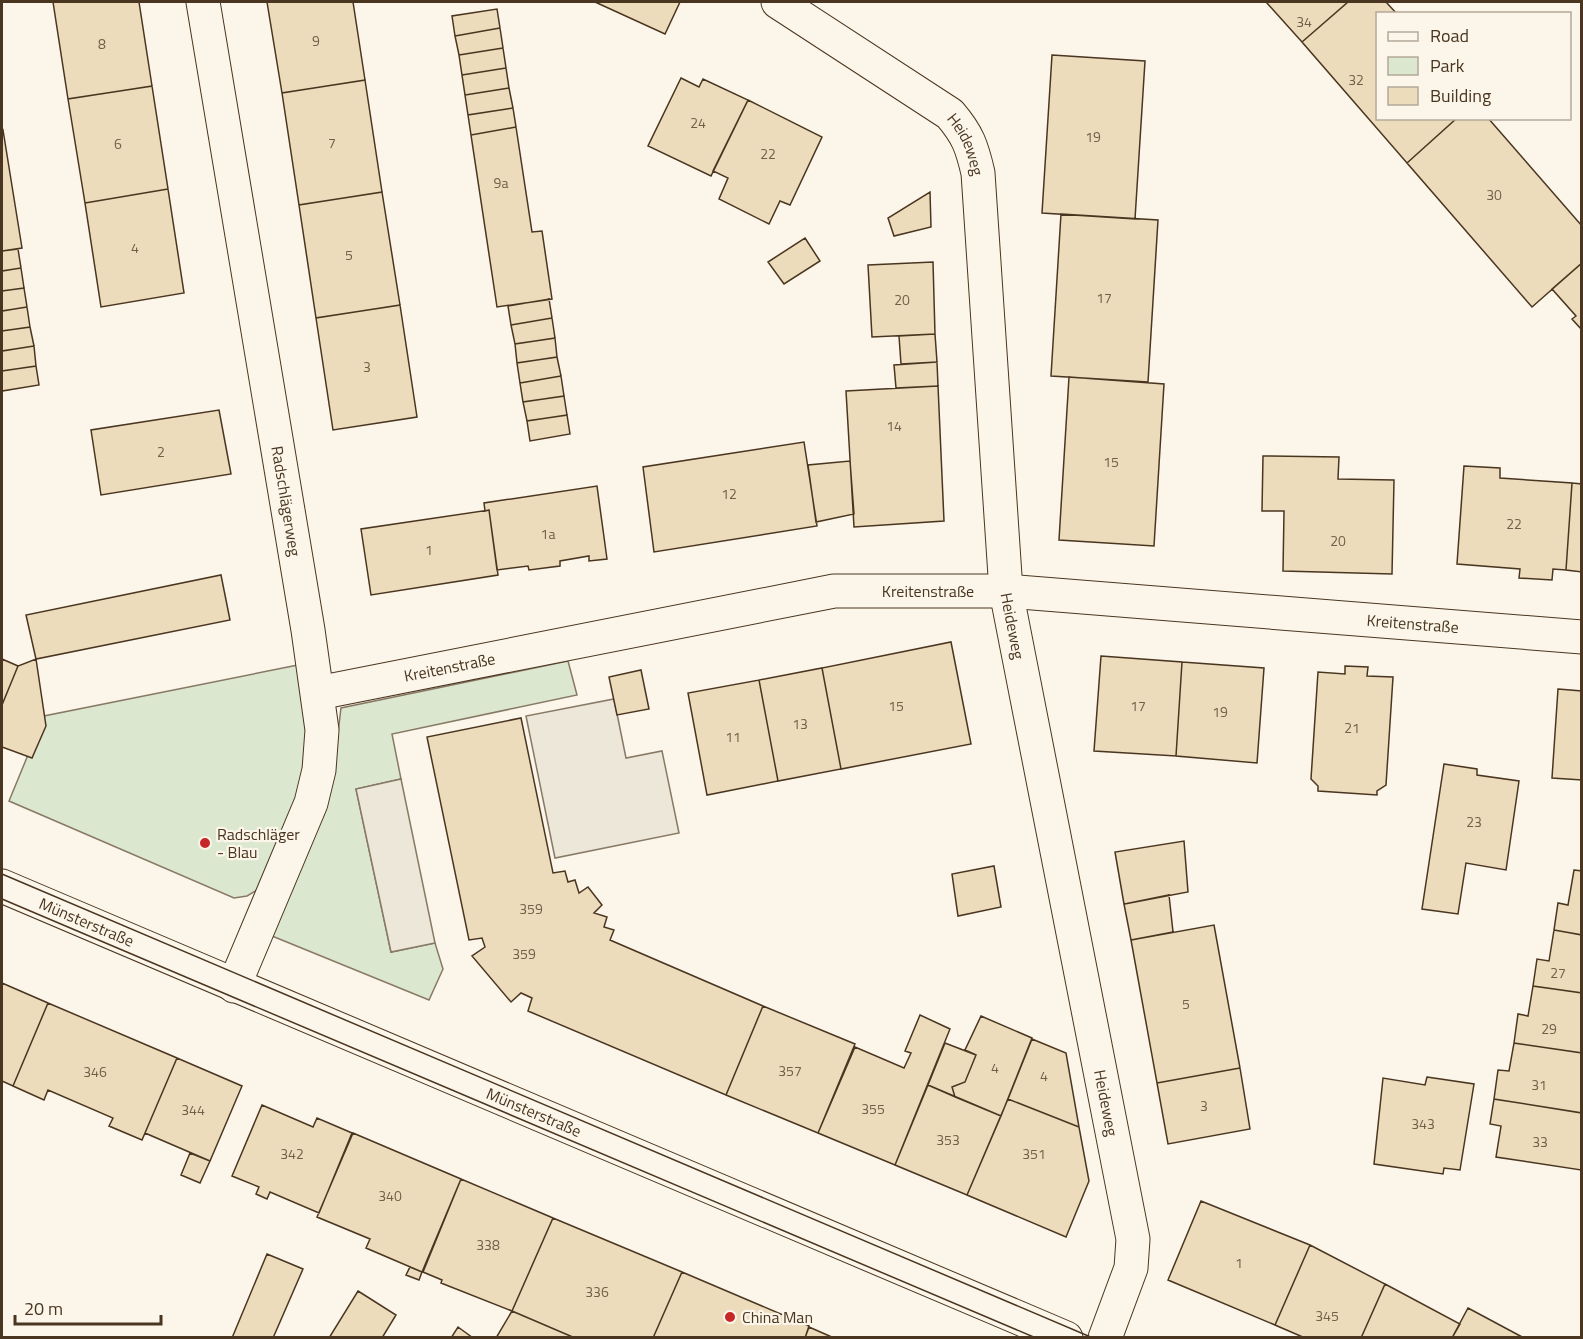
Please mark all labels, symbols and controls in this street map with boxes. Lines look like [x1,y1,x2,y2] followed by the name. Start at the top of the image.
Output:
[1296,11,1312,32] house number: 34
[1376,12,1571,120] legend
[1430,22,1469,49] text: Road
[312,30,320,51] house number: 9
[98,33,106,54] house number: 8
[1430,52,1465,79] text: Park
[1348,69,1364,90] house number: 32
[1430,82,1491,109] text: Building
[942,107,990,178] street label: Heideweg
[690,112,706,133] house number: 24
[1085,126,1101,147] house number: 19
[328,132,336,153] house number: 7
[114,133,122,154] house number: 6
[760,143,776,164] house number: 22
[494,172,508,193] house number: 9a
[1486,184,1502,205] house number: 30
[131,237,139,258] house number: 4
[345,244,353,265] house number: 5
[1096,287,1112,308] house number: 17
[894,289,910,310] house number: 20
[363,356,371,377] house number: 3
[886,415,902,436] house number: 14
[157,441,165,462] house number: 2
[265,444,307,558] street label: Radschlägerweg
[1103,451,1119,472] house number: 15
[721,483,737,504] house number: 12
[1506,513,1522,534] house number: 22
[541,523,555,544] house number: 1a
[1330,530,1346,551] house number: 20
[425,539,433,560] house number: 1
[882,579,974,603] street label: Kreitenstraße
[995,591,1031,661] street label: Heideweg
[1366,608,1460,639] street label: Kreitenstraße
[402,646,497,688] street label: Kreitenstraße
[888,695,904,716] house number: 15
[1130,695,1146,716] house number: 17
[1212,701,1228,722] house number: 19
[792,713,808,734] house number: 13
[1344,717,1360,738] house number: 21
[725,726,741,747] house number: 11
[1466,811,1482,832] house number: 23
[217,822,300,864] place label: Radschläger - Blau
[198,836,212,850] marker: Radschläger - Blau
[35,891,138,953] street label: Münsterstraße
[519,898,543,919] house number: 359
[512,943,536,964] house number: 359
[1550,962,1566,983] house number: 27
[1182,993,1190,1014] house number: 5
[1541,1018,1557,1039] house number: 29
[991,1057,999,1078] house number: 4
[778,1060,802,1081] house number: 357
[83,1061,107,1082] house number: 346
[1040,1065,1048,1086] house number: 4
[1088,1068,1125,1138] street label: Heideweg
[1531,1074,1547,1095] house number: 31
[483,1081,585,1143] street label: Münsterstraße
[1200,1095,1208,1116] house number: 3
[861,1098,885,1119] house number: 355
[181,1099,205,1120] house number: 344
[1411,1113,1435,1134] house number: 343
[936,1129,960,1150] house number: 353
[1532,1131,1548,1152] house number: 33
[280,1143,304,1164] house number: 342
[1022,1143,1046,1164] house number: 351
[378,1185,402,1206] house number: 340
[476,1234,500,1255] house number: 338
[1235,1252,1243,1273] house number: 1
[585,1281,609,1302] house number: 336
[15,1288,160,1326] scale bar
[24,1295,63,1322] text: 20 m
[742,1305,813,1329] place label: China Man
[1315,1305,1339,1326] house number: 345
[723,1310,737,1324] marker: China Man

